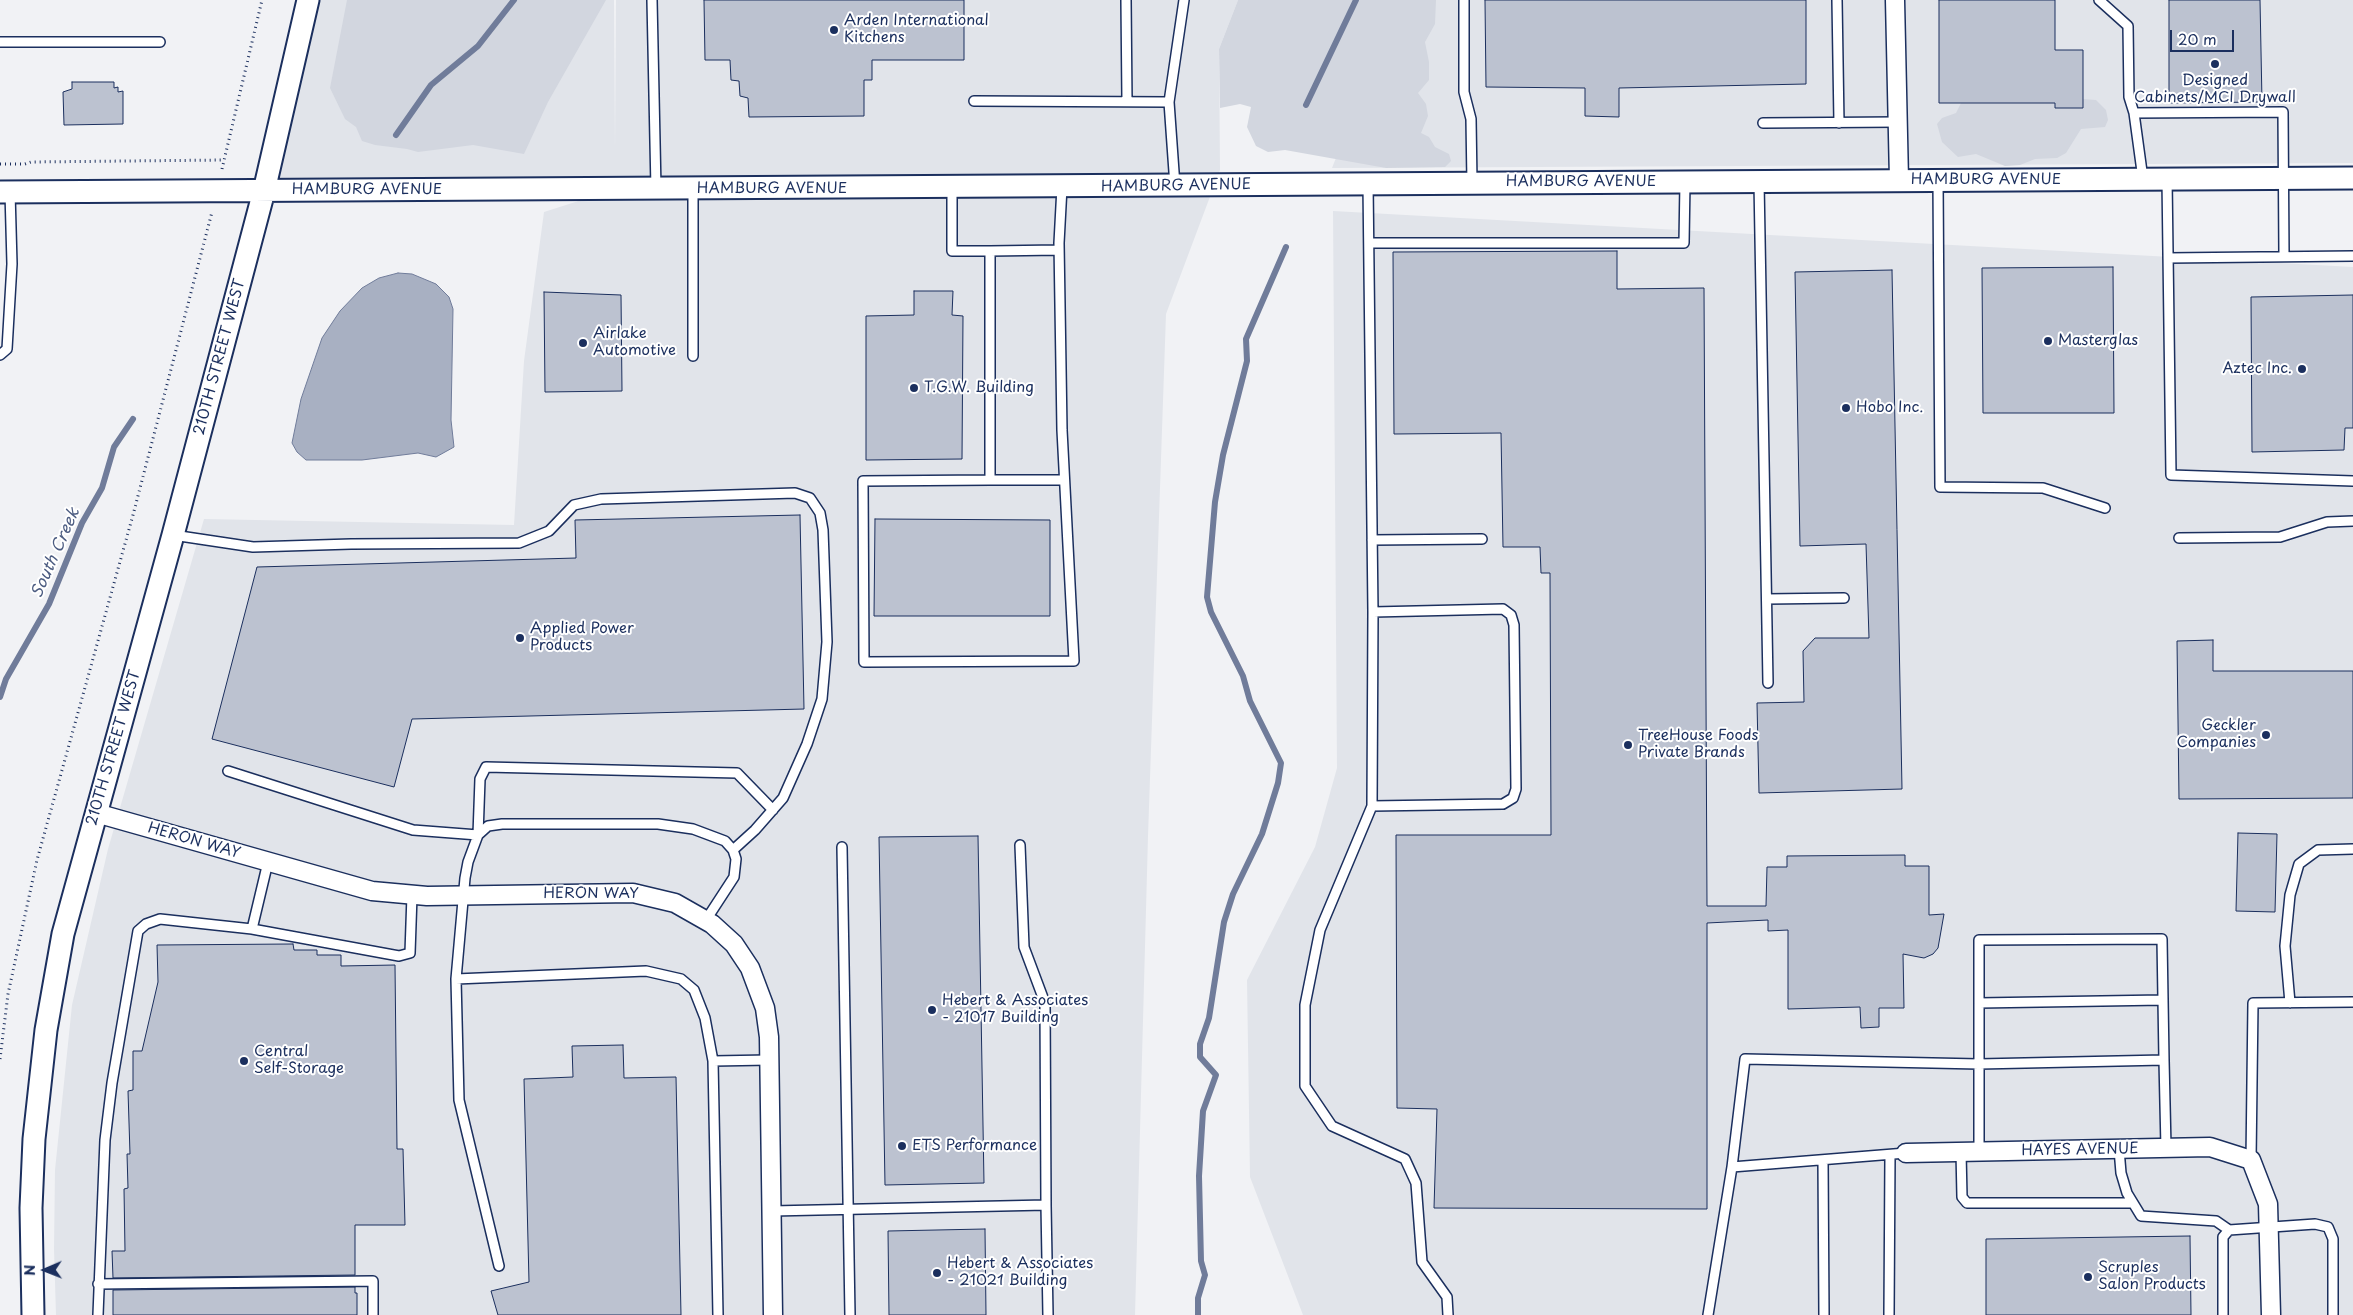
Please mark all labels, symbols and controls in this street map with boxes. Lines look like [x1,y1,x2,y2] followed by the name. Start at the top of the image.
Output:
[844,12,989,47] place label: Arden International Kitchens
[2173,20,2237,52] scale bar
[828,24,840,36] marker: Arden International Kitchens
[2178,27,2217,50] text: 20 m
[2209,58,2221,70] marker: Designed Cabinets/MCI Drywall
[2134,72,2296,107] place label: Designed Cabinets/MCI Drywall
[1911,171,2061,189] street label: HAMBURG AVENUE
[1506,173,1656,191] street label: HAMBURG AVENUE
[1101,176,1251,196] street label: HAMBURG AVENUE
[697,180,847,198] street label: HAMBURG AVENUE
[292,181,442,199] street label: HAMBURG AVENUE
[191,277,249,437] street label: 210TH STREET WEST
[593,325,676,360] place label: Airlake Automotive
[2058,332,2138,350] place label: Masterglas
[2042,335,2054,347] marker: Masterglas
[577,337,589,349] marker: Airlake Automotive
[2222,360,2292,378] place label: Aztec Inc.
[2296,363,2308,375] marker: Aztec Inc.
[924,379,1034,397] place label: T.G.W. Building
[908,382,920,394] marker: T.G.W. Building
[1856,399,1923,417] place label: Hobo Inc.
[1840,402,1852,414] marker: Hobo Inc.
[28,505,84,601] water label: South Creek
[530,620,634,655] place label: Applied Power Products
[514,632,526,644] marker: Applied Power Products
[83,668,145,828] street label: 210TH STREET WEST
[2177,717,2256,752] place label: Geckler Companies
[1638,727,1758,762] place label: TreeHouse Foods Private Brands
[2260,729,2272,741] marker: Geckler Companies
[1622,739,1634,751] marker: TreeHouse Foods Private Brands
[146,819,242,863] street label: HERON WAY
[543,885,639,903] street label: HERON WAY
[942,992,1088,1027] place label: Hebert & Associates - 21017 Building
[926,1004,938,1016] marker: Hebert & Associates - 21017 Building
[254,1043,344,1078] place label: Central Self-Storage
[238,1055,250,1067] marker: Central Self-Storage
[912,1137,1037,1155] place label: ETS Performance
[896,1140,908,1152] marker: ETS Performance
[2021,1140,2139,1160] street label: HAYES AVENUE
[20,1245,70,1295] north arrow
[947,1255,1093,1290] place label: Hebert & Associates - 21021 Building
[2098,1259,2206,1294] place label: Scruples Salon Products
[19,1265,40,1276] text: N
[931,1267,943,1279] marker: Hebert & Associates - 21021 Building
[2082,1271,2094,1283] marker: Scruples Salon Products

